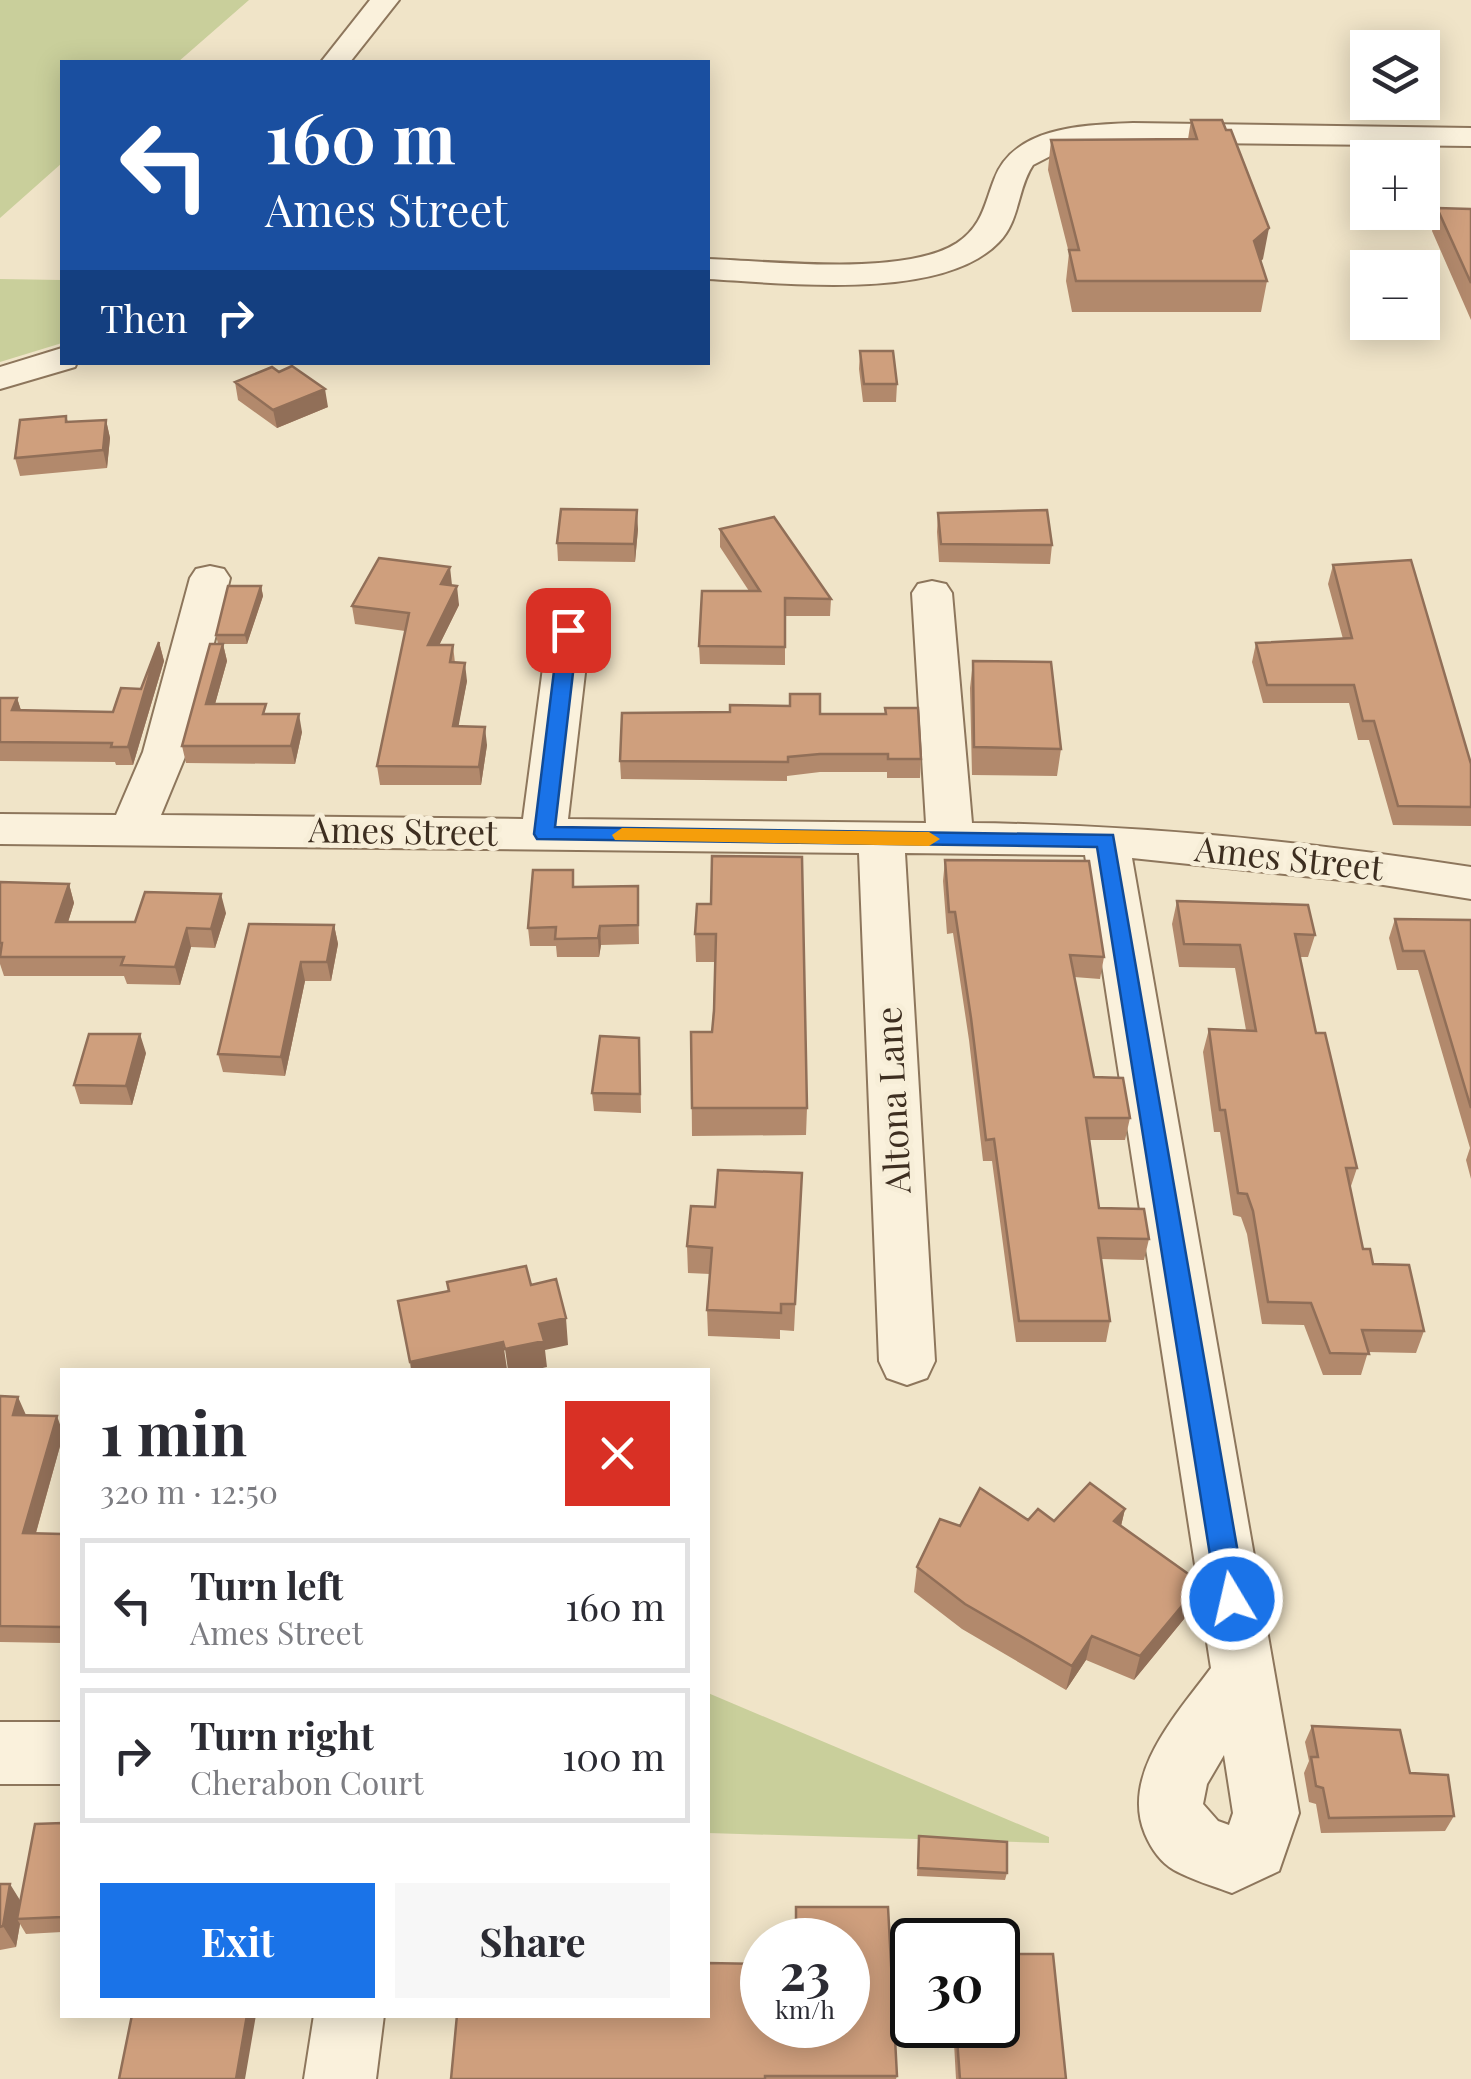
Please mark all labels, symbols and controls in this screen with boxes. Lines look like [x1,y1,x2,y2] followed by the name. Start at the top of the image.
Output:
[1350,30,1440,340] map controls
[1350,30,1440,120] button: layers
[265,88,456,182] text: 160 m
[100,100,230,230] icon: left
[1350,140,1440,230] button: +
[265,178,508,238] text: Ames Street
[1350,250,1440,340] button: −
[208,290,263,345] icon: right
[100,292,188,343] text: Then
[526,588,611,673] pin
[541,603,596,658] icon: arrive
[307,804,499,855] street label: Ames Street
[1192,823,1386,890] street label: Ames Street
[863,1006,920,1196] street label: Altona Lane
[100,1391,247,1471] text: 1 min
[565,1401,670,1506] button: close
[100,1469,278,1512] text: 320 m · 12:50
[1180,1547,1284,1651] position arrow
[190,1559,343,1610] text: Turn left
[105,1578,160,1633] icon: left
[565,1580,665,1631] text: 160 m
[190,1610,363,1653] text: Ames Street
[190,1709,374,1760] text: Turn right
[105,1728,160,1783] icon: right
[562,1730,665,1781] text: 100 m
[190,1760,424,1803] text: Cherabon Court
[100,1883,375,1998] button: Exit
[395,1883,670,1998] button: Share
[890,1918,1020,2048] speed limit sign: 30
[780,1937,830,2004] text: 23
[775,1992,835,2025] text: km/h

